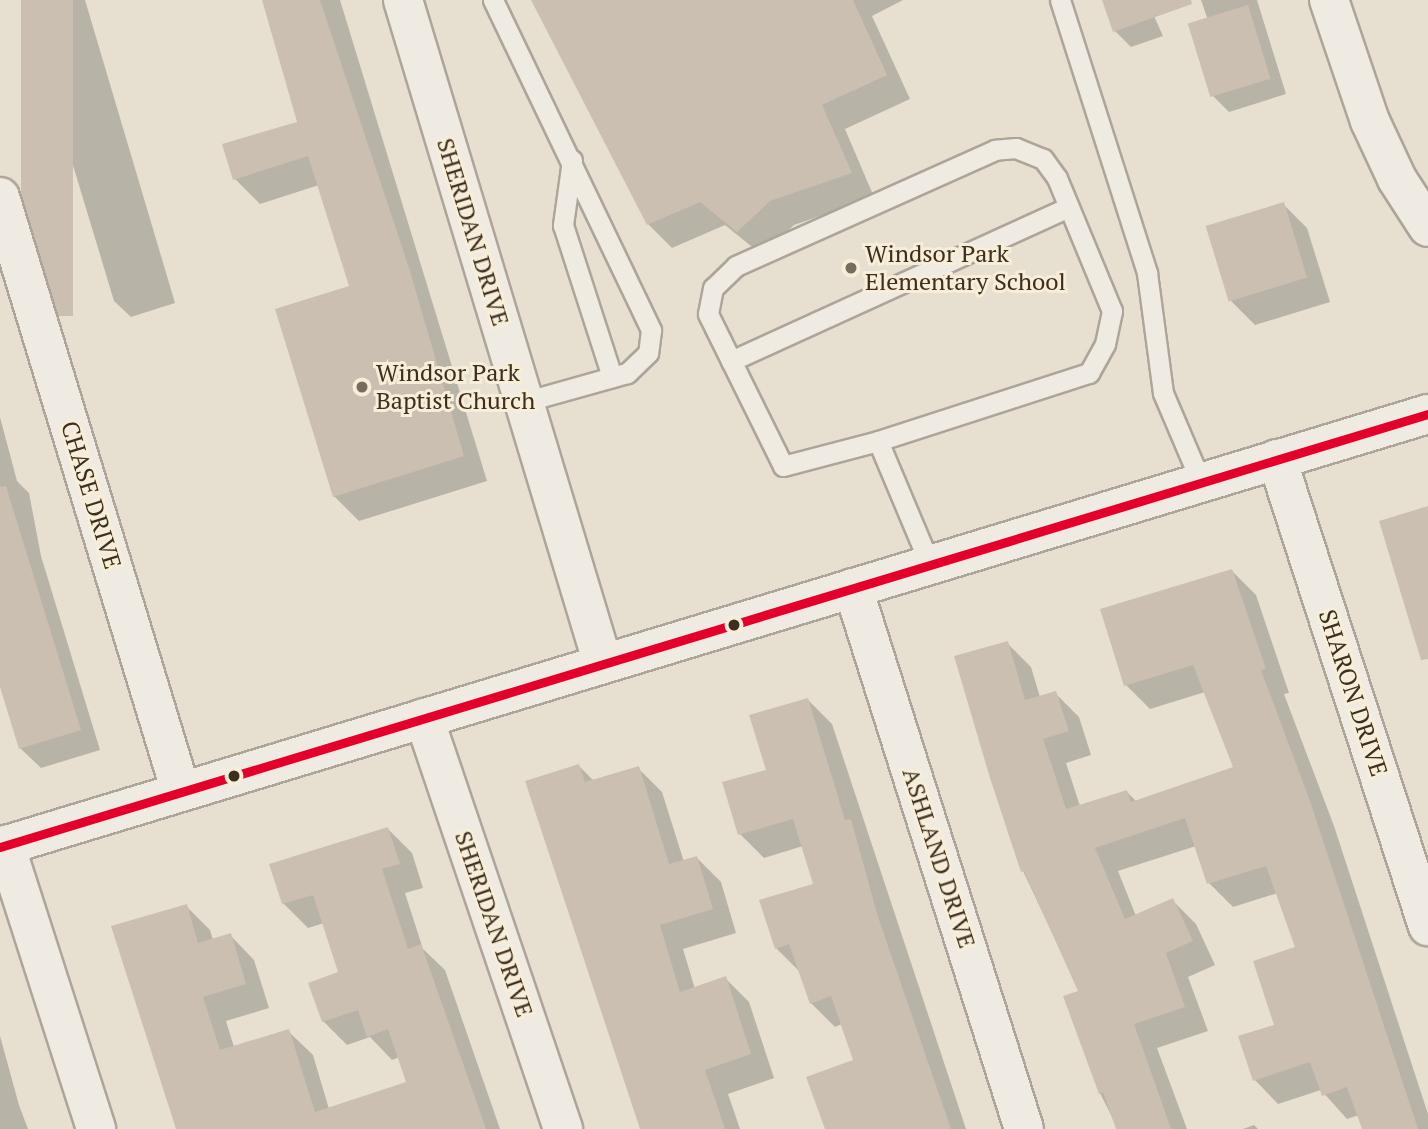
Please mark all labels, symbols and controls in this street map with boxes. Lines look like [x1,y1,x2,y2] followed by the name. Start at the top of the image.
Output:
[431,135,515,329] street label: SHERIDAN DRIVE
[865,240,1066,296] place label: Windsor Park Elementary School
[843,260,859,276] marker: Windsor Park Elementary School
[376,359,535,415] place label: Windsor Park Baptist Church
[354,379,370,395] marker: Windsor Park Baptist Church
[55,418,127,572] street label: CHASE DRIVE
[1312,606,1394,780] street label: SHARON DRIVE
[727,618,741,632] unlabelled marker
[896,764,982,952] street label: ASHLAND DRIVE
[227,769,241,783] unlabelled marker
[449,827,539,1021] street label: SHERIDAN DRIVE

